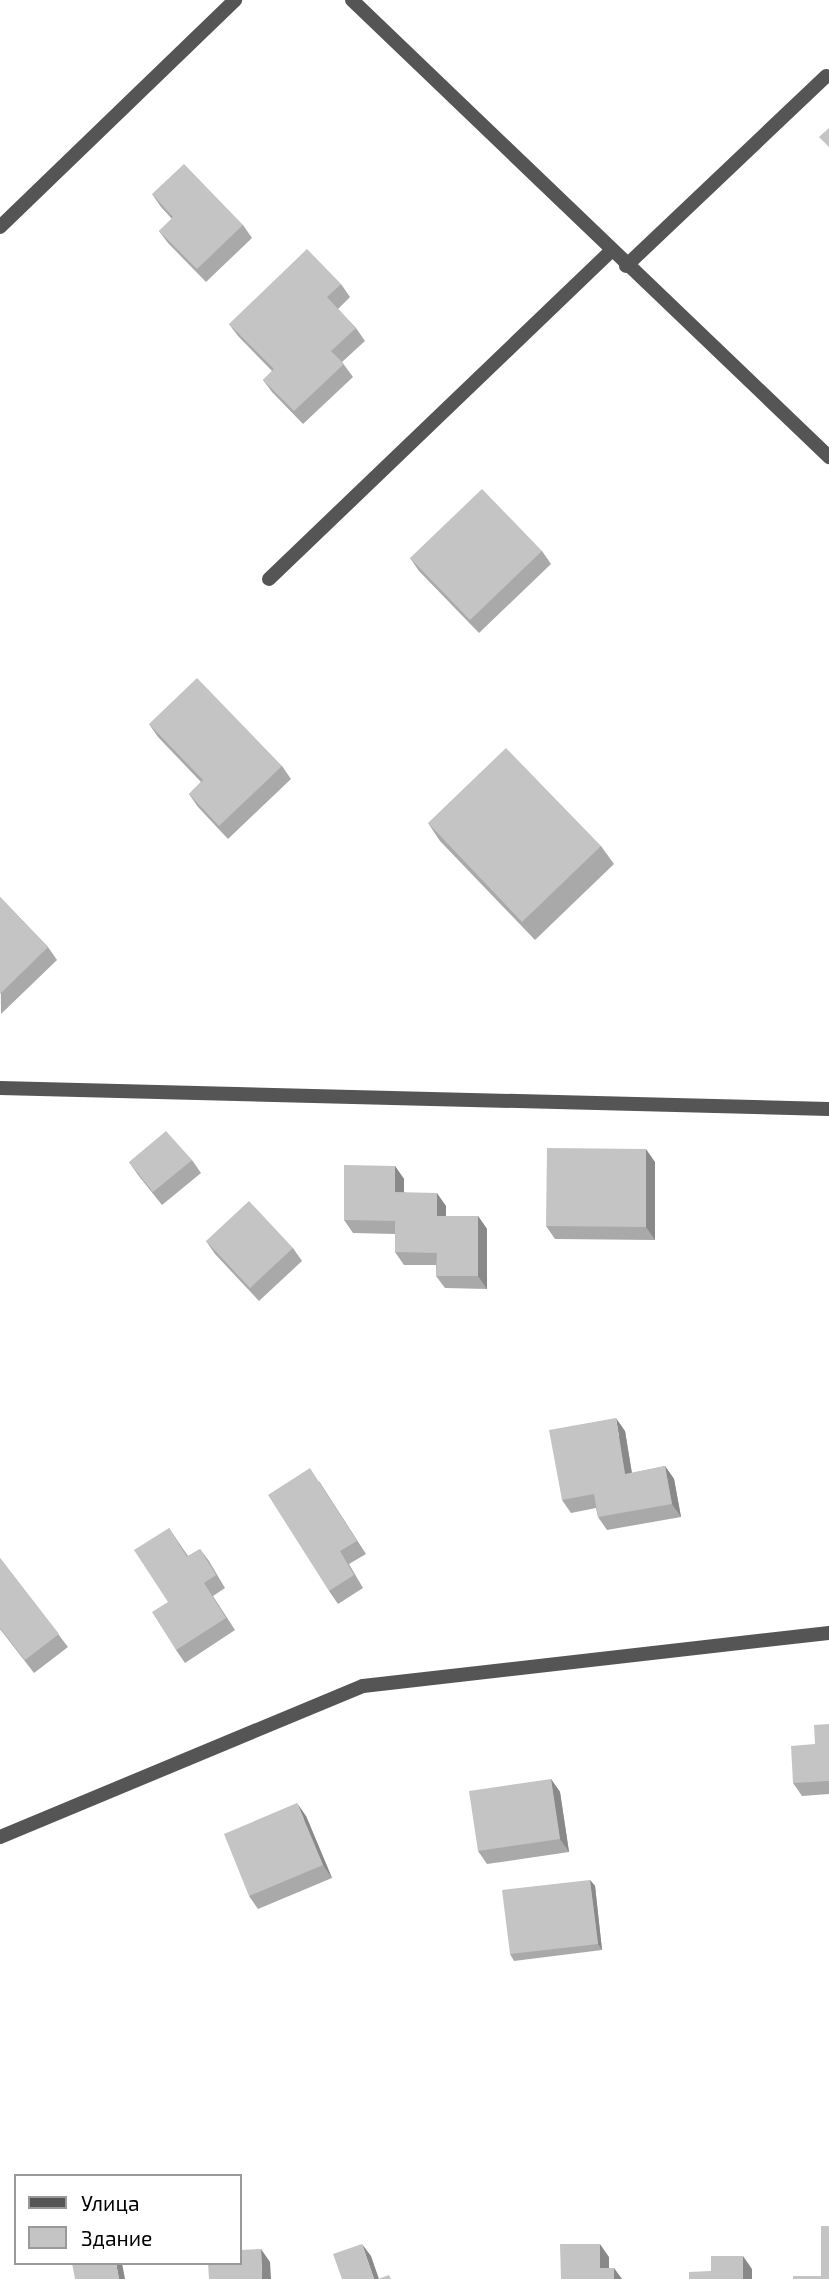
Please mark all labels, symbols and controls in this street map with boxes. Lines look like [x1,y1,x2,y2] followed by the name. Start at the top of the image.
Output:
[14,2174,242,2265] legend
[81,2190,140,2215] text: Улица
[81,2225,152,2250] text: Здание

